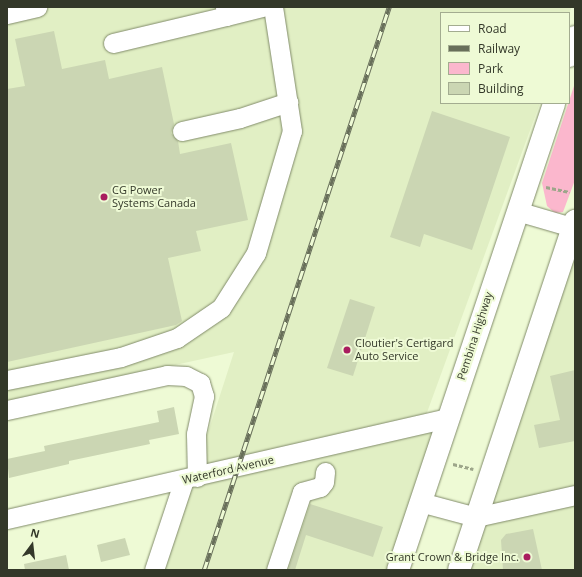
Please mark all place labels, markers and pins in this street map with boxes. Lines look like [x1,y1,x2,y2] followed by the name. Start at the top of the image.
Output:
[112,184,196,210] place label: CG Power Systems Canada
[99,192,109,202] marker: CG Power Systems Canada
[355,337,454,363] place label: Cloutier's Certigard Auto Service
[342,345,352,355] marker: Cloutier's Certigard Auto Service
[386,550,519,564] place label: Grant Crown & Bridge Inc.
[522,552,532,562] marker: Grant Crown & Bridge Inc.

